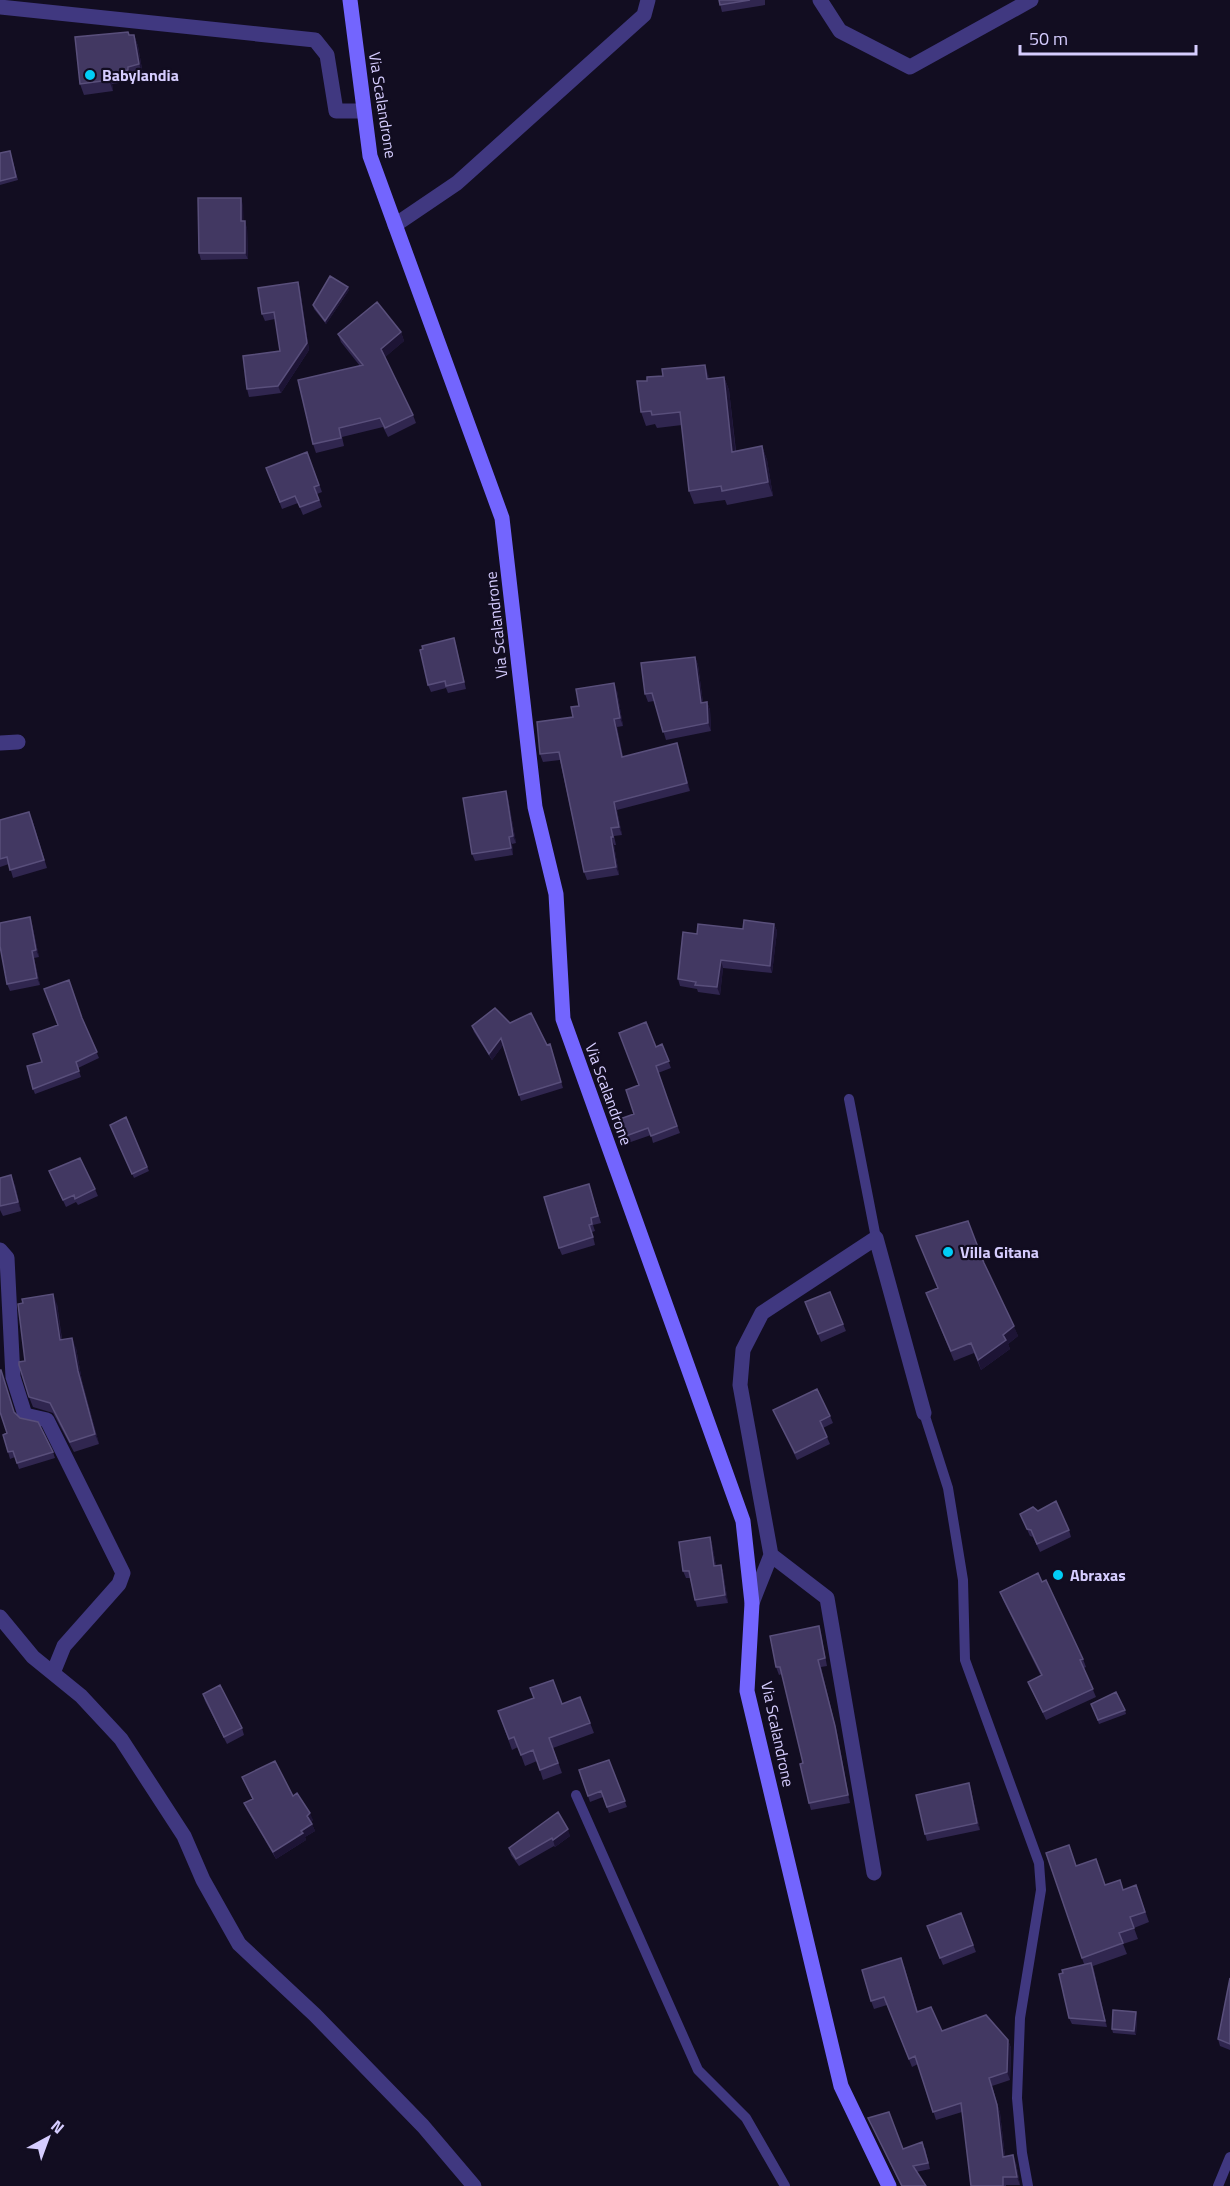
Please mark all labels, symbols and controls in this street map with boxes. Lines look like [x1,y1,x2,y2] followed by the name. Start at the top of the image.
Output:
[1020,18,1196,56] scale bar
[1029,25,1068,52] text: 50 m
[363,50,403,160] street label: Via Scalandrone
[102,63,179,87] place label: Babylandia
[83,68,97,82] marker: Babylandia
[478,570,514,680] street label: Via Scalandrone
[579,1039,639,1149] street label: Via Scalandrone
[960,1240,1039,1264] place label: Villa Gitana
[941,1245,955,1259] marker: Villa Gitana
[1070,1563,1126,1587] place label: Abraxas
[1051,1568,1065,1582] marker: Abraxas
[755,1679,801,1789] street label: Via Scalandrone
[18,2108,78,2168] north arrow
[46,2114,70,2139] text: N

